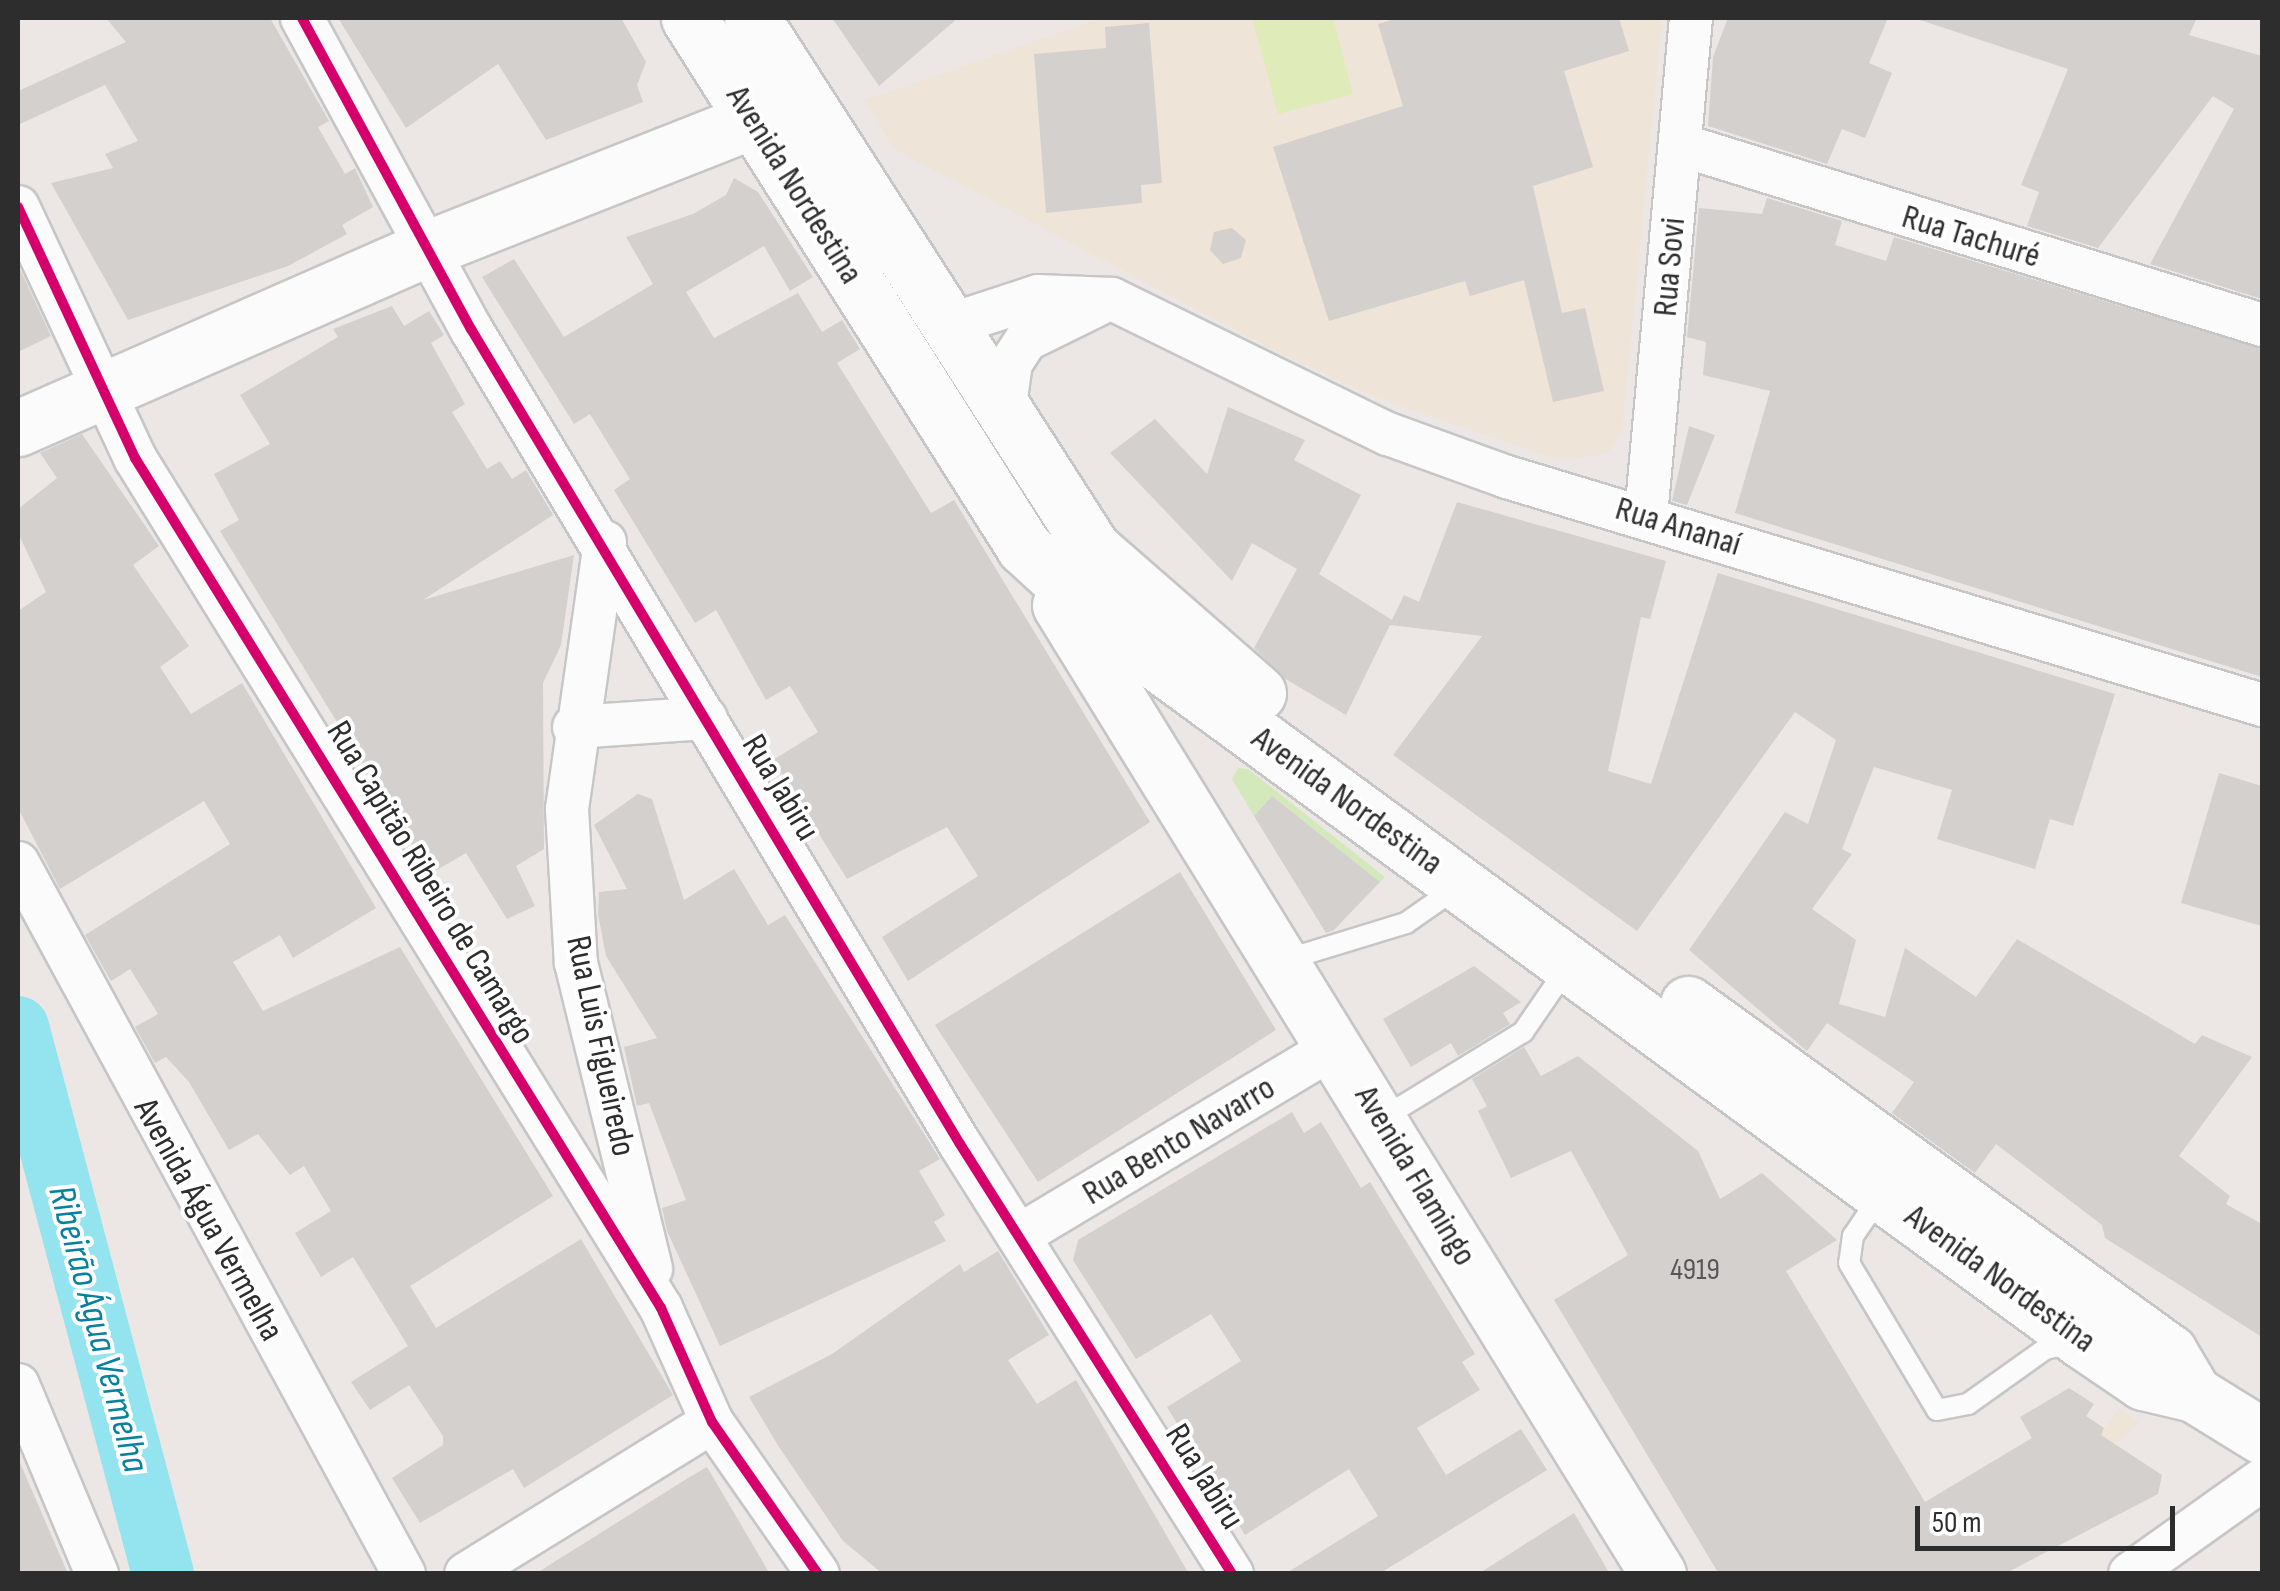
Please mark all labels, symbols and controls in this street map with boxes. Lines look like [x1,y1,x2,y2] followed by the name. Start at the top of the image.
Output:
[716,78,872,292] street label: Avenida Nordestina
[1897,196,2045,278] street label: Rua Tachuré
[1645,216,1695,318] street label: Rua Sovi
[1610,488,1746,566] street label: Rua Ananaí
[317,714,543,1052] street label: Rua Capitão Ribeiro de Camargo
[1243,718,1451,884] street label: Avenida Nordestina
[732,727,828,849] street label: Rua Jabiru
[556,932,644,1160] street label: Rua Luis Figueiredo
[1075,1067,1283,1215] street label: Rua Bento Navarro
[1345,1078,1485,1274] street label: Avenida Flamingo
[124,1092,292,1348] street label: Avenida Água Vermelha
[38,1181,158,1477] water label: Ribeirão Água Vermelha
[1896,1196,2104,1362] street label: Avenida Nordestina
[1670,1252,1720,1288] house number: 4919
[1155,1417,1253,1537] street label: Rua Jabiru
[1920,1486,2180,1548] scale bar
[1932,1505,1981,1541] text: 50 m

